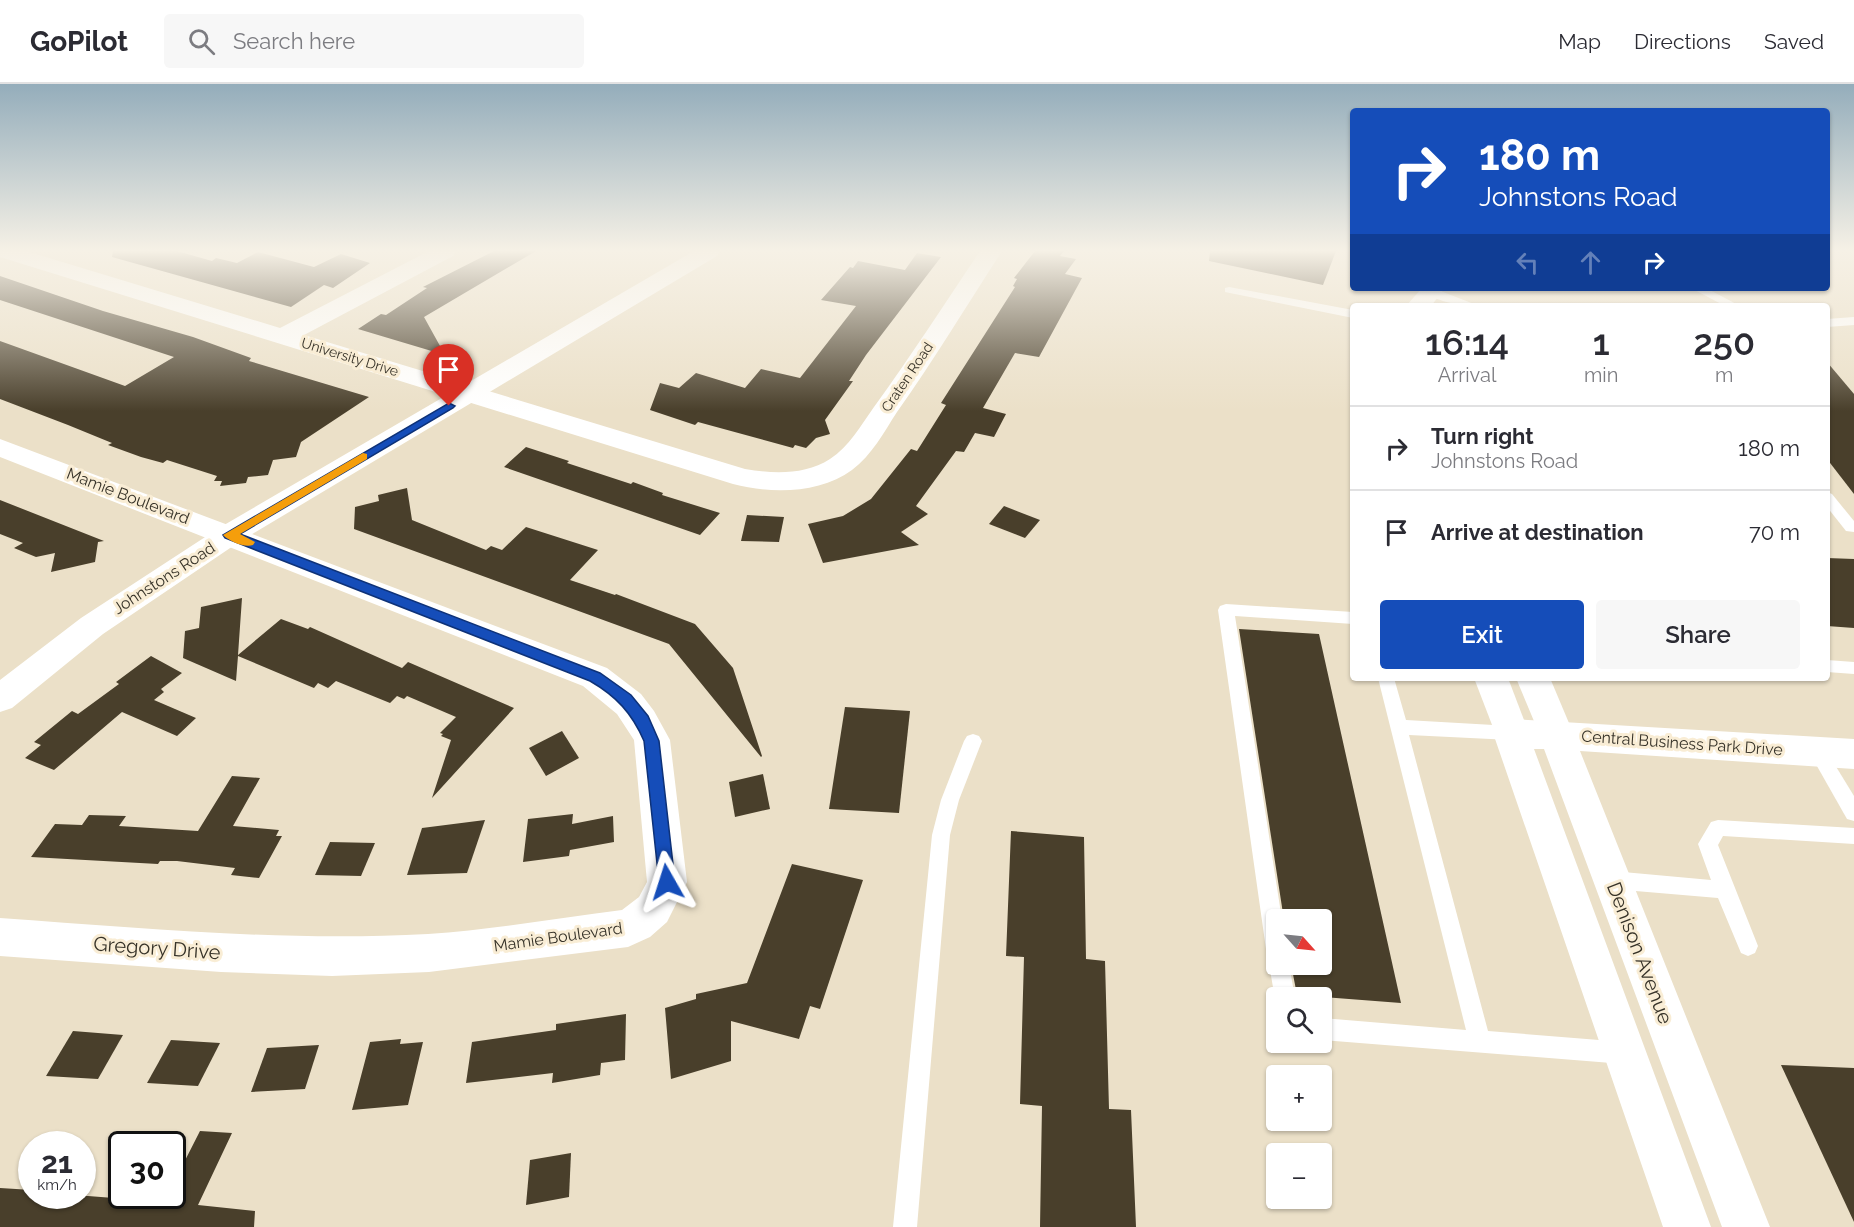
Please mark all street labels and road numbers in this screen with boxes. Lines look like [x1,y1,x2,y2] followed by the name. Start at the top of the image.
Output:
[299,335,401,379] street label: University Drive
[878,339,936,415] street label: Craten Road
[64,464,192,528] street label: Mamie Boulevard
[109,538,219,618] street label: Johnstons Road
[1581,726,1783,760] street label: Central Business Park Drive
[1602,879,1678,1028] street label: Denison Avenue
[492,919,624,955] street label: Mamie Boulevard
[93,932,222,964] street label: Gregory Drive

